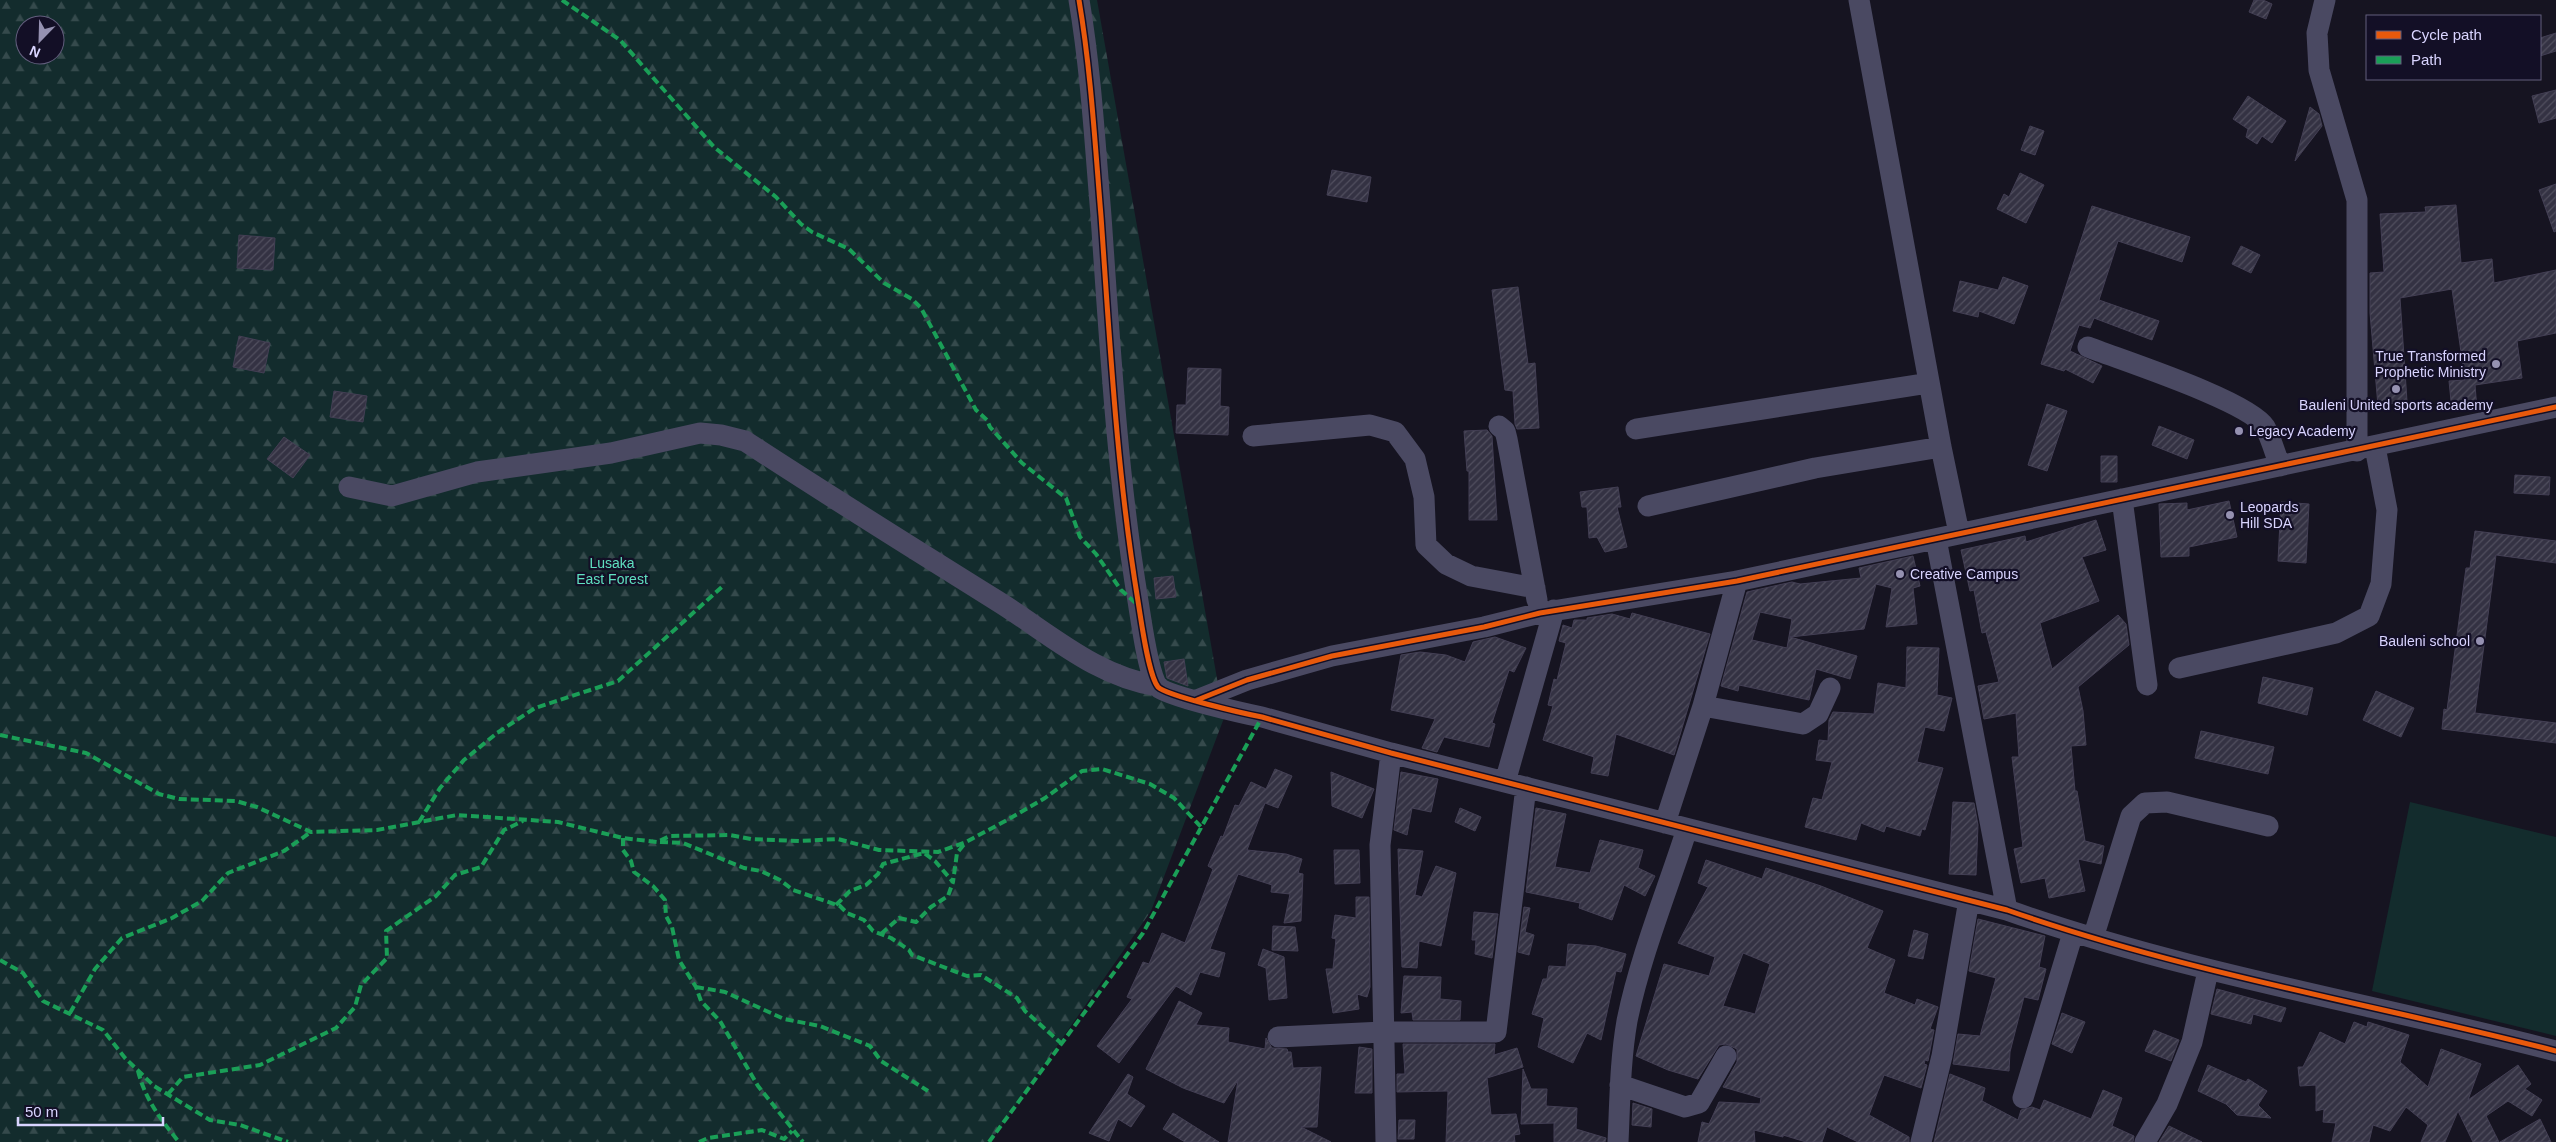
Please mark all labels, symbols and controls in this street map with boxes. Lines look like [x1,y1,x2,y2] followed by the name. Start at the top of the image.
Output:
[15,15,65,65] north arrow
[2366,15,2541,80] legend
[2411,26,2482,43] text: Cycle path
[27,43,43,61] text: N
[2411,51,2442,68] text: Path
[2375,348,2486,380] place label: True Transformed Prophetic Ministry
[2490,358,2502,370] marker: True Transformed Prophetic Ministry
[2390,383,2402,395] marker: Bauleni United sports academy
[2299,397,2493,413] place label: Bauleni United sports academy
[2249,423,2356,439] place label: Legacy Academy
[2233,425,2245,437] marker: Legacy Academy
[2240,499,2298,531] place label: Leopards Hill SDA
[2224,509,2236,521] marker: Leopards Hill SDA
[576,555,648,587] park label: Lusaka East Forest
[1910,566,2018,582] place label: Creative Campus
[1894,568,1906,580] marker: Creative Campus
[2379,633,2470,649] place label: Bauleni school
[2474,635,2486,647] marker: Bauleni school
[18,1094,162,1126] scale bar
[25,1103,58,1120] text: 50 m

